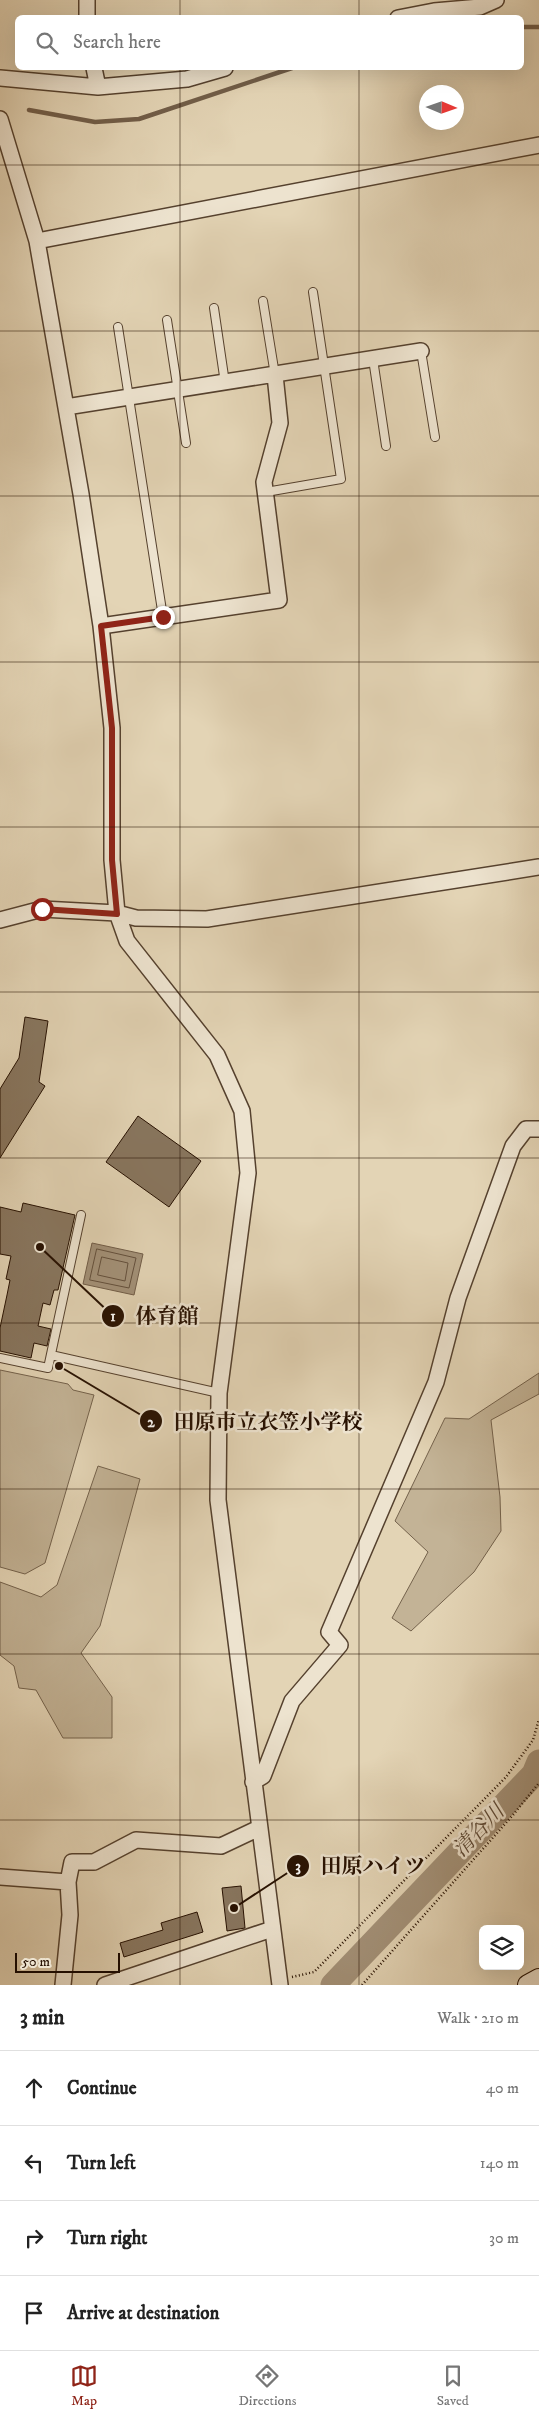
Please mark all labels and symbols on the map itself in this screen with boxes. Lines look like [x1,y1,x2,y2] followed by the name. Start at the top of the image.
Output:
[419,85,464,130] north arrow
[152,606,175,629] route end
[31,898,54,921] route start
[101,1298,209,1334] callout: 体育館
[136,1304,199,1330] text: 体育館
[110,1307,116,1326] text: 1
[138,1403,372,1439] callout: 田原市立衣笠小学校
[174,1410,363,1436] text: 田原市立衣笠小学校
[147,1413,155,1432] text: 2
[448,1798,512,1863] water label: 清谷川
[285,1848,435,1884] callout: 田原ハイツ
[321,1854,426,1880] text: 田原ハイツ
[295,1857,301,1876] text: 3
[15,1950,120,1973] scale bar

